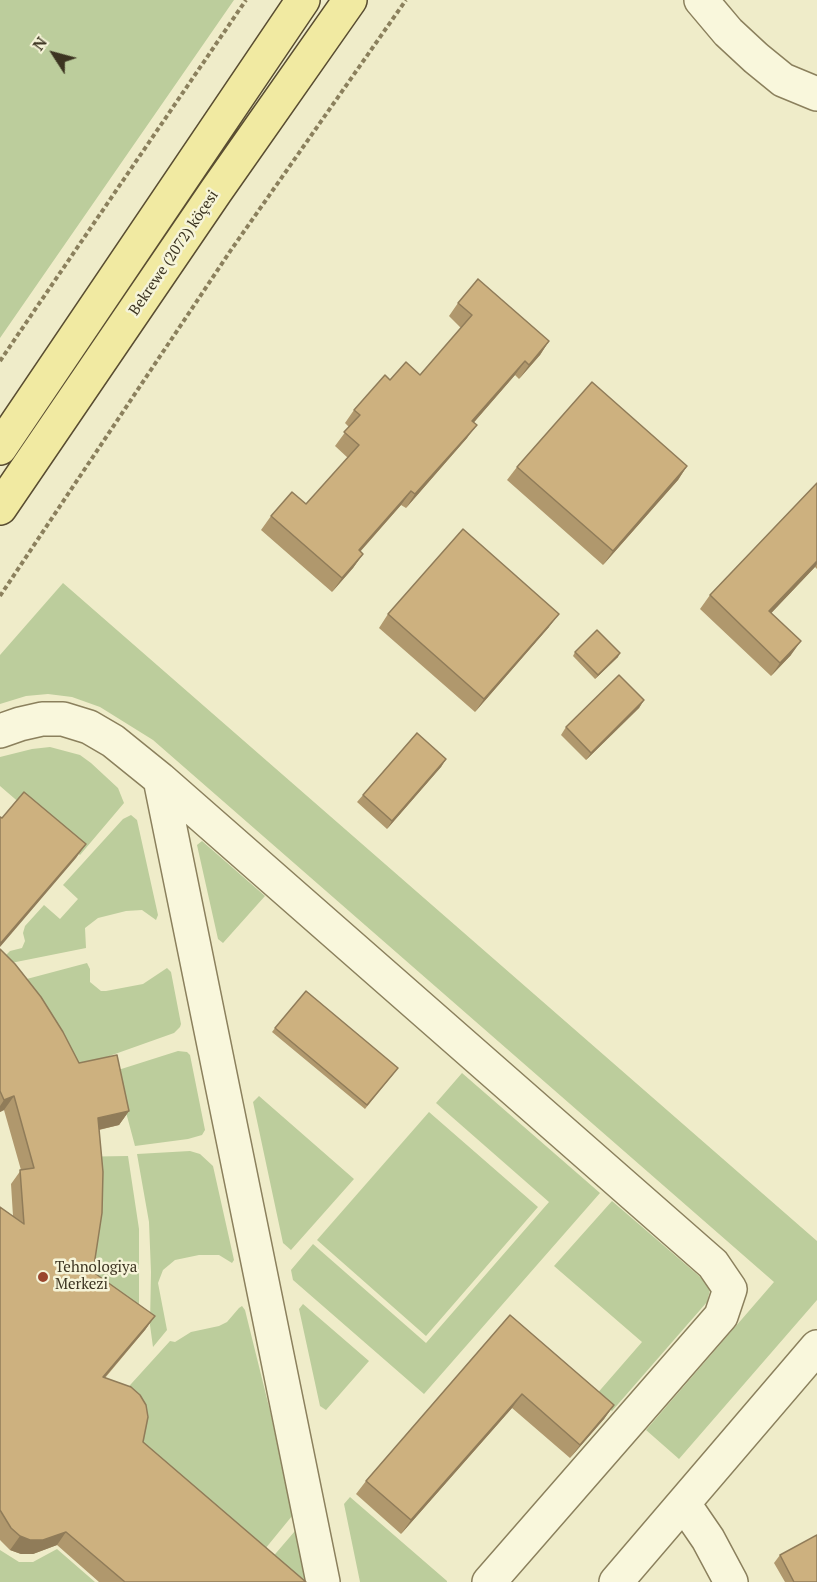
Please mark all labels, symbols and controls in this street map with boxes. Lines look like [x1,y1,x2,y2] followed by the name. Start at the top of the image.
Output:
[24,24,84,84] north arrow
[27,32,52,55] text: N
[126,187,222,319] street label: Bekrewe (2072) köçesi
[55,1259,137,1294] place label: Tehnologiya Merkezi
[36,1270,50,1284] marker: Tehnologiya Merkezi

